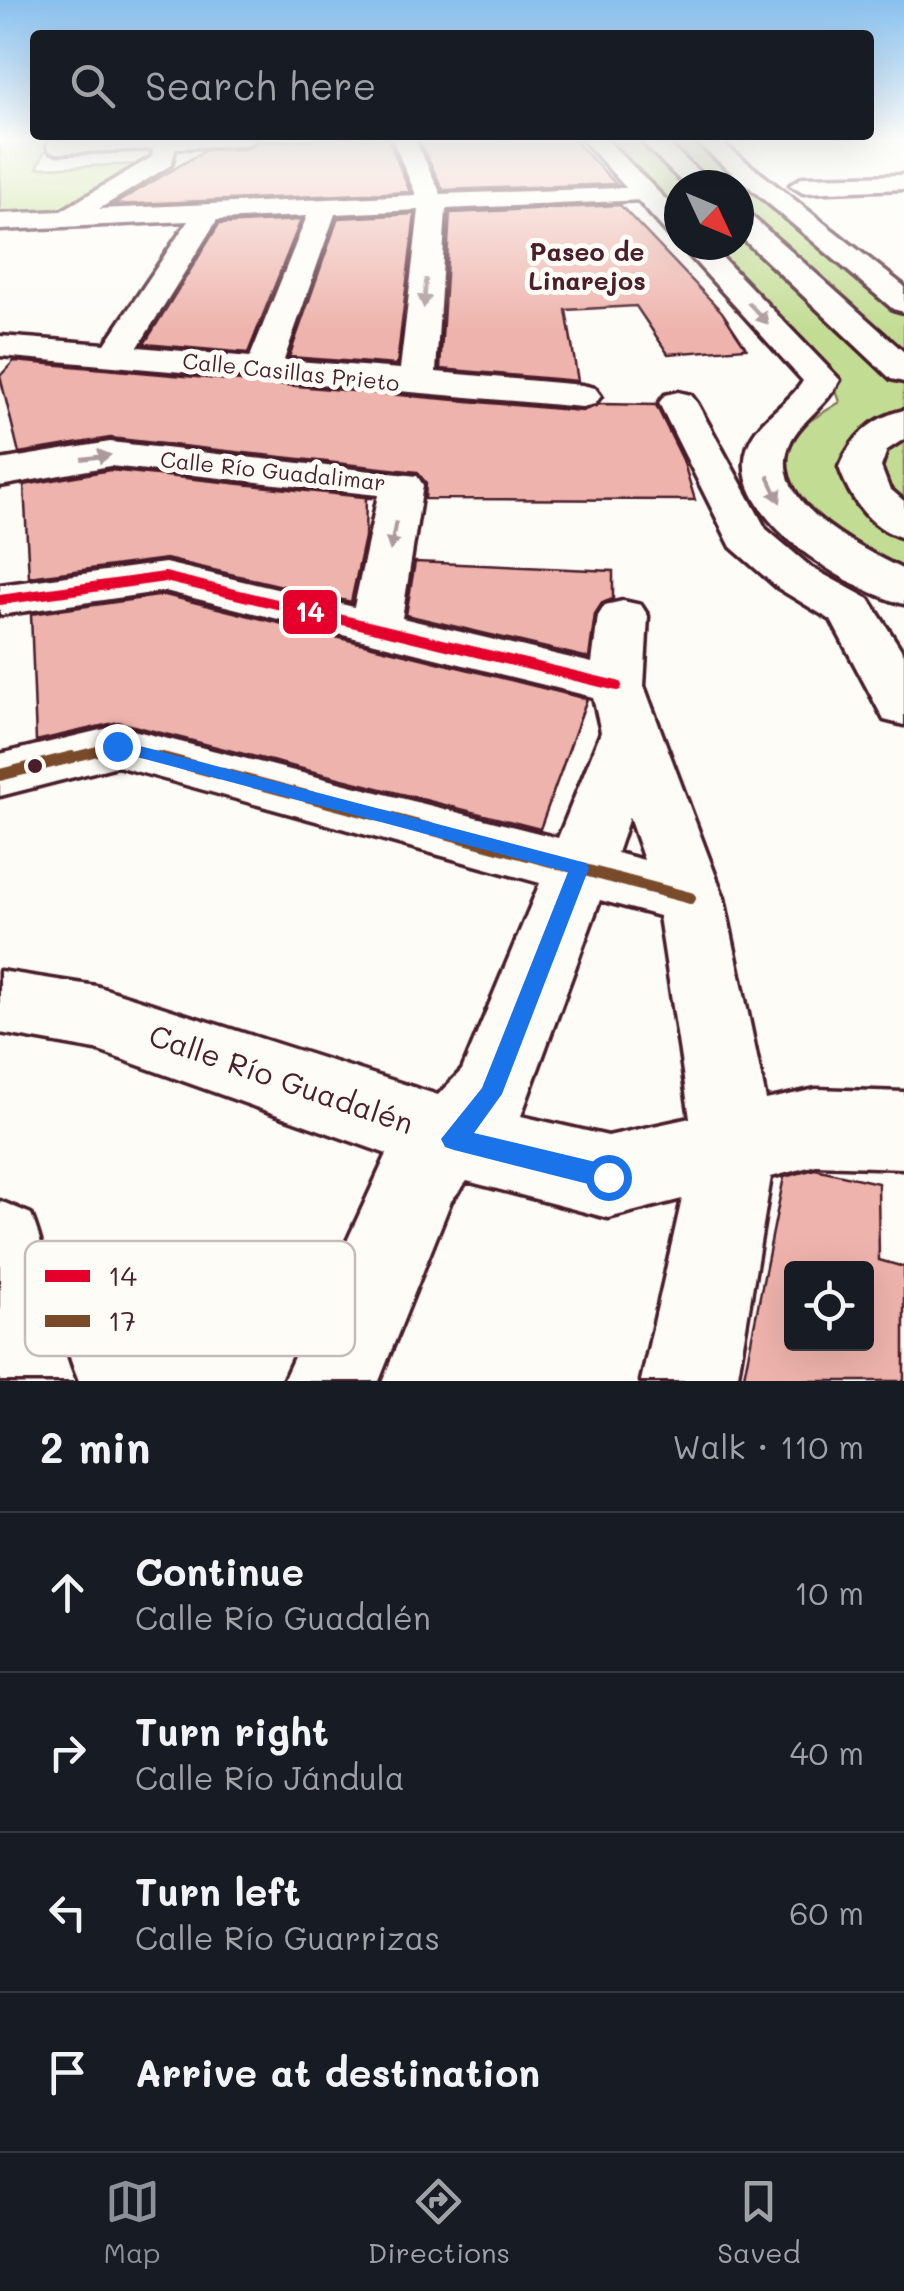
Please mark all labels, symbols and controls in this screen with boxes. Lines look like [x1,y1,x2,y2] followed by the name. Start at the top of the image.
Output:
[30,30,874,140] search box
[65,58,120,113] icon: search
[145,60,376,110] text: Search here
[664,170,754,260] north arrow
[528,235,646,296] district label: Paseo de Linarejos
[417,278,433,310] one-way arrow
[746,300,769,324] one-way arrow
[181,346,401,397] street label: Calle Casillas Prieto
[159,444,387,497] street label: Calle Río Guadalimar
[81,448,112,464] one-way arrow
[765,475,782,504] one-way arrow
[384,521,400,552] one-way arrow
[281,588,339,636] line badge: 14
[295,593,325,629] text: 14
[95,724,141,770] route end
[25,756,45,776] unlabelled marker
[144,1014,419,1142] street label: Calle Río Guadalén
[586,1155,632,1201] route start
[25,1241,355,1356] legend
[108,1257,138,1293] text: 14
[784,1261,874,1351] map controls
[784,1261,874,1351] button: locate
[108,1302,136,1338] text: 17
[40,1419,150,1474] text: 2 min
[672,1425,864,1467] text: Walk · 110 m
[135,1546,304,1596] text: Continue
[40,1565,95,1620] icon: ahead
[794,1571,864,1613] text: 10 m
[135,1596,431,1638] text: Calle Río Guadalén
[135,1706,329,1756] text: Turn right
[40,1725,95,1780] icon: right
[790,1731,864,1773] text: 40 m
[135,1756,405,1798] text: Calle Río Jándula
[135,1866,301,1916] text: Turn left
[40,1885,95,1940] icon: left
[789,1891,864,1933] text: 60 m
[135,1916,440,1958] text: Calle Río Guarrizas
[40,2045,95,2100] icon: arrive
[135,2047,540,2097] text: Arrive at destination
[104,2174,161,2270] tab: Map
[368,2174,510,2270] tab: Directions
[717,2174,800,2270] tab: Saved

